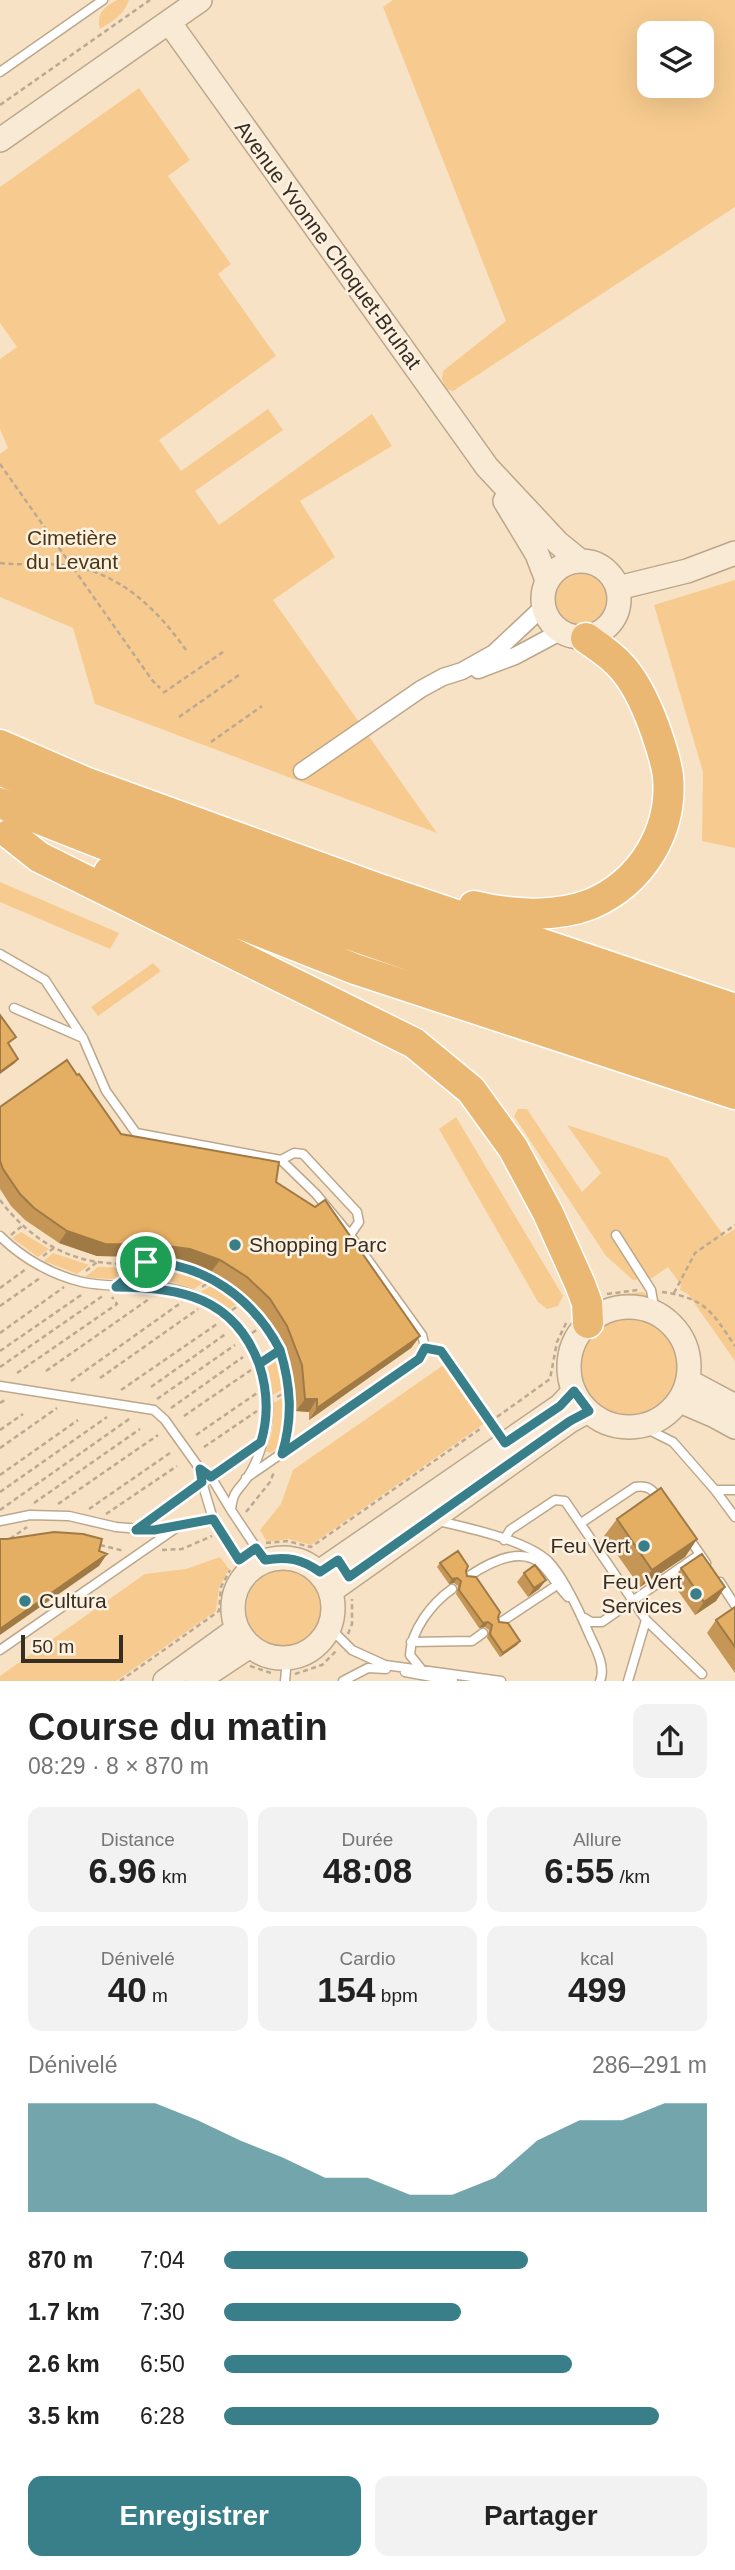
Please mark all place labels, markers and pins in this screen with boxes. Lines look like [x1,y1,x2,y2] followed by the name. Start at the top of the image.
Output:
[116,1232,176,1292] pin
[249,1233,387,1256] place label: Shopping Parc
[227,1237,243,1253] marker: Shopping Parc
[551,1534,630,1557] place label: Feu Vert
[636,1538,652,1554] marker: Feu Vert
[601,1570,682,1617] place label: Feu Vert Services
[688,1586,704,1602] marker: Feu Vert Services
[39,1589,107,1612] place label: Cultura
[17,1593,33,1609] marker: Cultura

